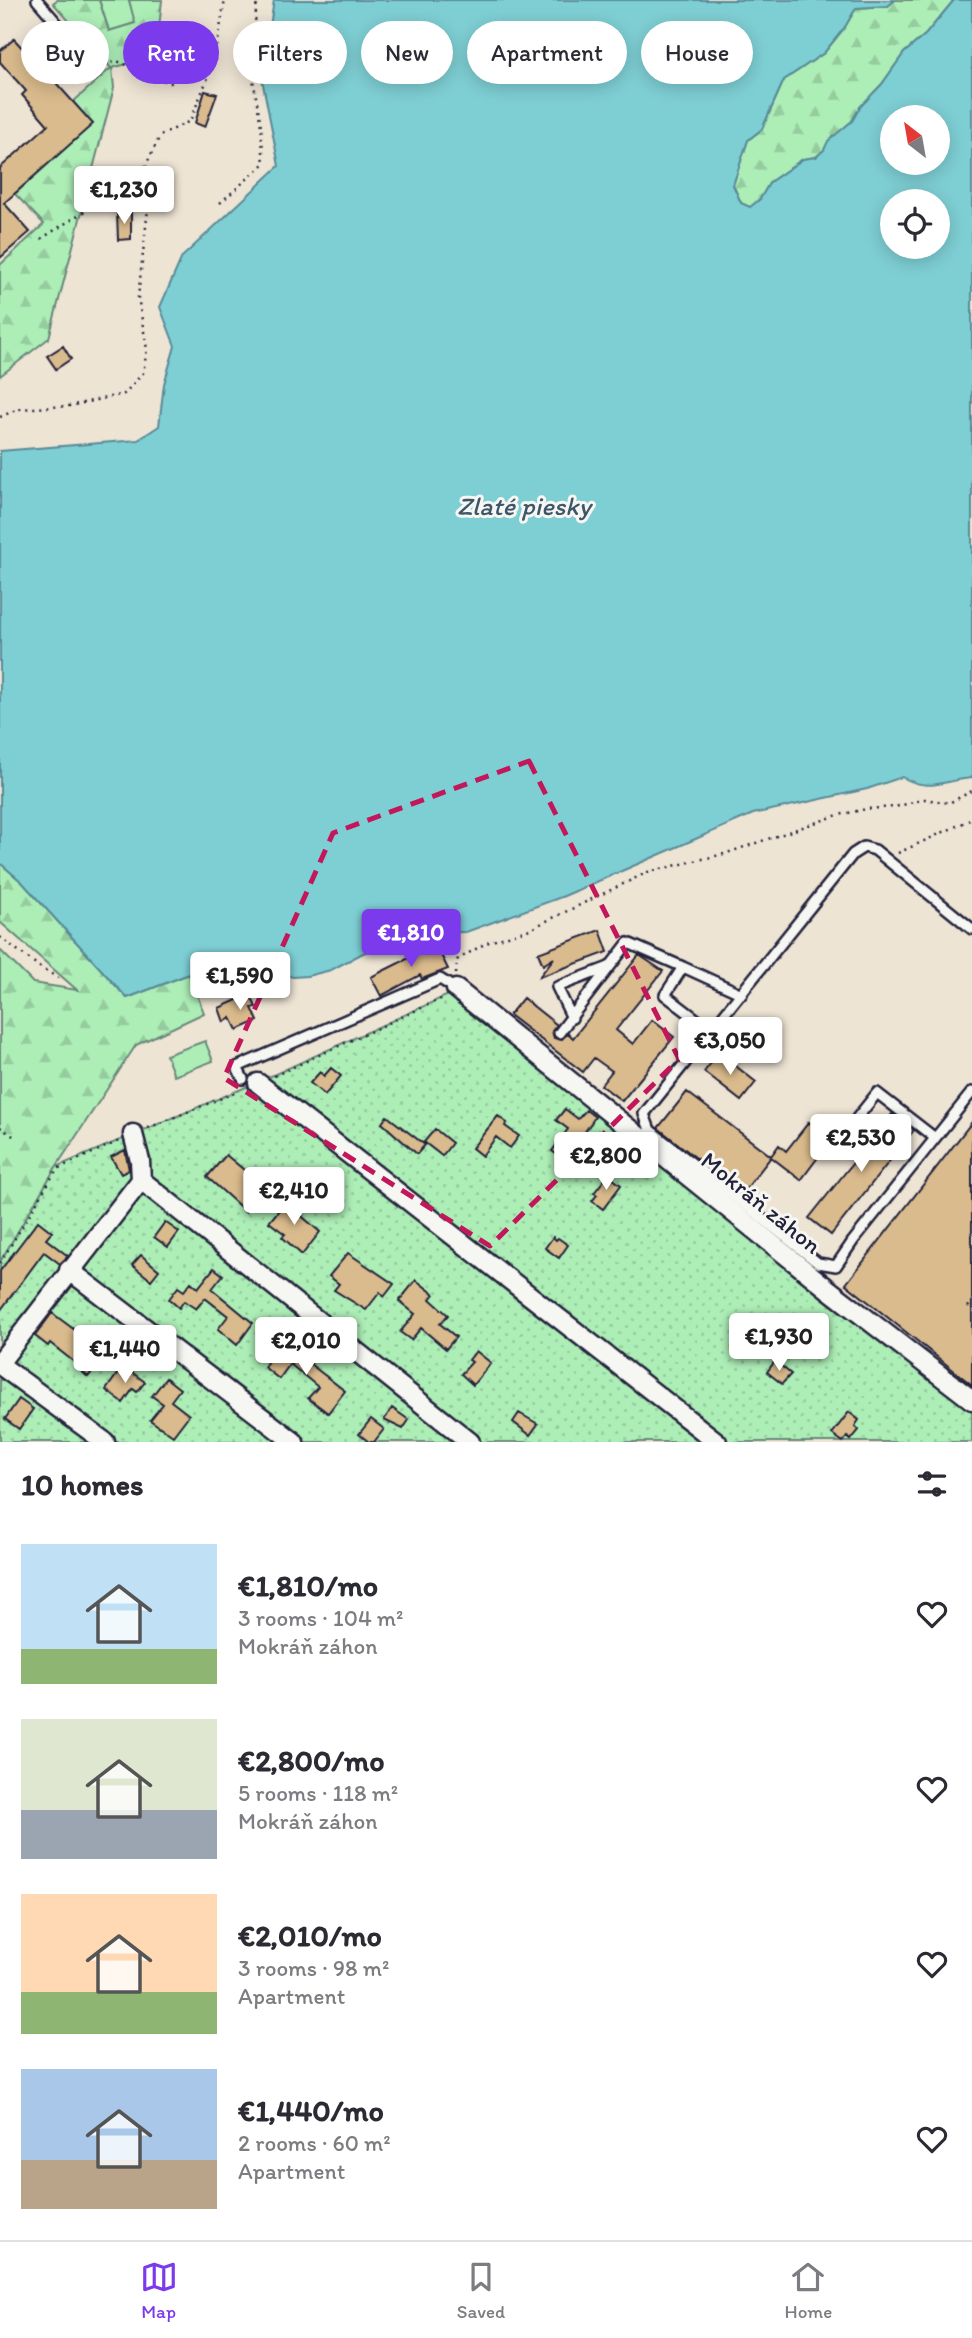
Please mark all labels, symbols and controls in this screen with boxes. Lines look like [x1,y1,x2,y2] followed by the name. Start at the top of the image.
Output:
[21,21,109,84] chip: Buy
[123,21,219,84] chip: Rent
[233,21,347,84] chip: Filters
[361,21,453,84] chip: New
[467,21,627,84] chip: Apartment
[641,21,753,84] chip: House
[880,105,950,175] north arrow
[880,105,950,259] map controls
[67,166,181,226] pin: €1,230
[90,175,158,203] text: €1,230
[880,189,950,259] button: locate
[457,490,594,522] water label: Zlaté piesky
[354,909,468,969] pin: €1,810
[378,918,444,946] text: €1,810
[183,953,297,1012] pin: €1,590
[206,961,274,989] text: €1,590
[673,1018,787,1077] pin: €3,050
[694,1026,766,1054] text: €3,050
[804,1114,918,1174] pin: €2,530
[826,1123,896,1151] text: €2,530
[549,1132,663,1192] pin: €2,800
[570,1141,642,1169] text: €2,800
[696,1145,827,1260] street label: Mokráň záhon
[237,1168,351,1227] pin: €2,410
[259,1176,329,1204] text: €2,410
[722,1314,836,1373] pin: €1,930
[249,1318,363,1377] pin: €2,010
[745,1322,813,1350] text: €1,930
[68,1326,182,1385] pin: €1,440
[271,1326,341,1354] text: €2,010
[89,1334,161,1362] text: €1,440
[913,1465,951,1503] icon: filters
[21,1466,144,1503] text: 10 homes
[238,1567,378,1604] text: €1,810/mo
[77,1572,161,1656] icon: home
[913,1595,951,1633] icon: heart
[238,1604,403,1632] text: 3 rooms · 104 m²
[238,1632,378,1660] text: Mokráň záhon
[238,1742,385,1779] text: €2,800/mo
[77,1747,161,1831] icon: home
[913,1770,951,1808] icon: heart
[238,1779,398,1807] text: 5 rooms · 118 m²
[238,1807,378,1835] text: Mokráň záhon
[238,1917,382,1954] text: €2,010/mo
[77,1922,161,2006] icon: home
[913,1945,951,1983] icon: heart
[238,1954,389,1982] text: 3 rooms · 98 m²
[238,1982,345,2010] text: Apartment
[238,2092,384,2129] text: €1,440/mo
[77,2097,161,2181] icon: home
[913,2120,951,2158] icon: heart
[238,2129,391,2157] text: 2 rooms · 60 m²
[238,2157,345,2185] text: Apartment
[140,2258,178,2323] tab: Map
[457,2258,505,2323] tab: Saved
[784,2258,832,2323] tab: Home

